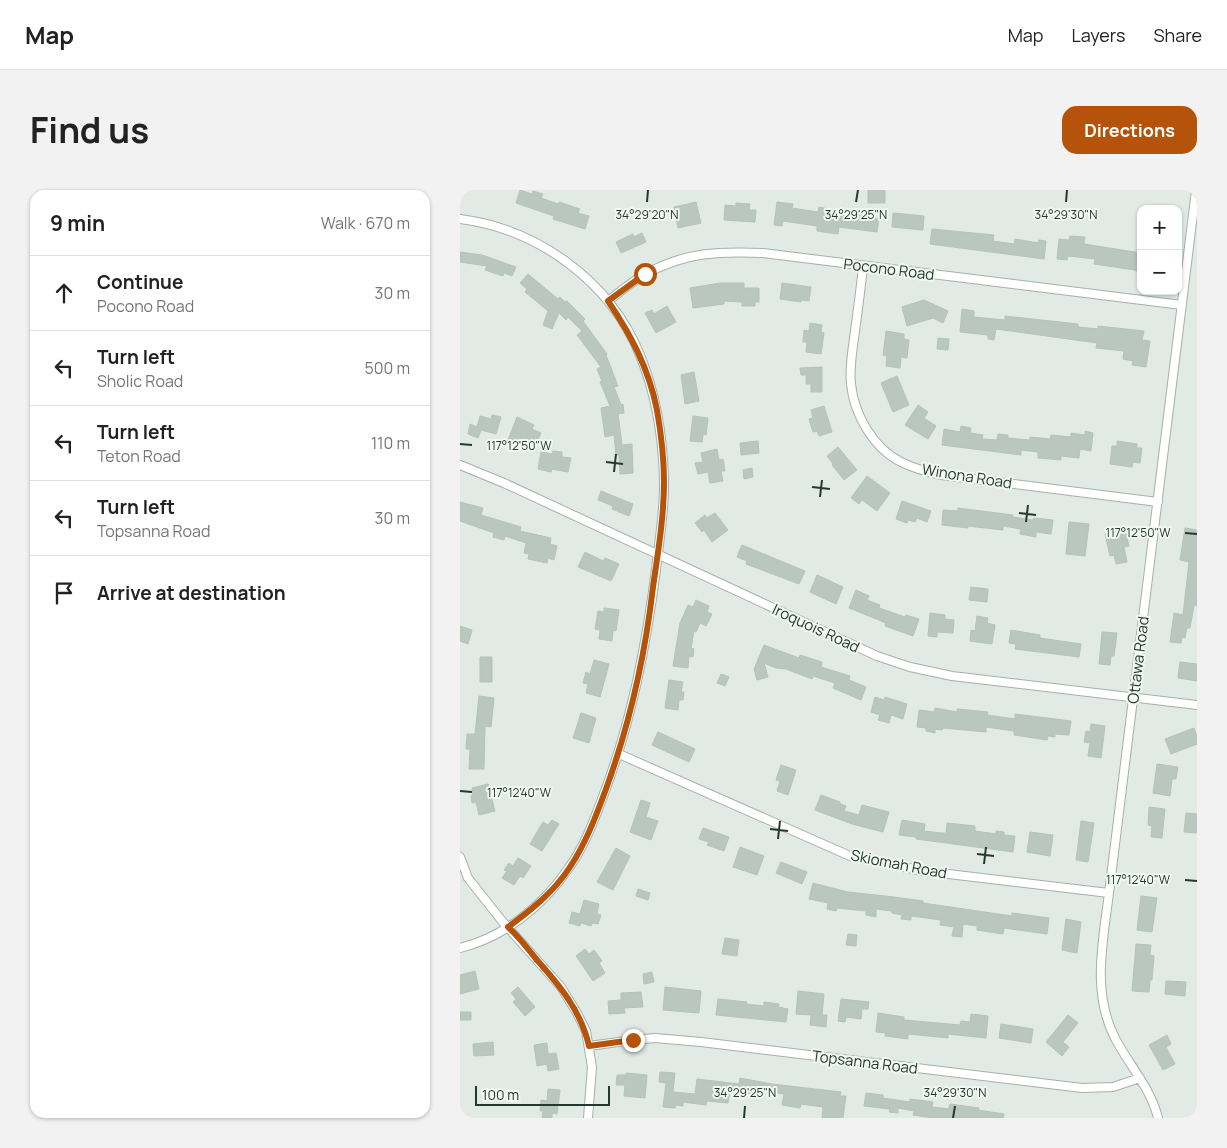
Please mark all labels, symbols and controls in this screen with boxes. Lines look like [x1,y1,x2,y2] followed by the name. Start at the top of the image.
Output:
[25,18,74,51] text: Map
[1008,23,1043,47] text: Map
[1071,23,1125,47] text: Layers
[1153,23,1202,47] text: Share
[30,106,149,154] text: Find us
[1062,106,1197,154] button: Directions
[1137,205,1182,295] map controls
[1137,205,1182,250] button: +
[615,206,679,223] text: 34°29'20"N
[825,206,887,223] text: 34°29'25"N
[1035,206,1097,223] text: 34°29'30"N
[50,209,105,237] text: 9 min
[321,212,410,234] text: Walk · 670 m
[1137,250,1182,295] button: −
[842,253,936,285] street label: Pocono Road
[634,263,657,286] route start
[97,269,183,295] text: Continue
[50,279,78,307] icon: ahead
[375,282,410,304] text: 30 m
[97,295,194,317] text: Pocono Road
[97,344,175,370] text: Turn left
[50,354,78,382] icon: left
[364,357,410,379] text: 500 m
[97,370,183,392] text: Sholic Road
[97,419,175,445] text: Turn left
[50,429,78,457] icon: left
[371,432,410,454] text: 110 m
[486,437,552,454] text: 117°12'50"W
[97,445,181,467] text: Teton Road
[921,459,1013,493] street label: Winona Road
[97,494,175,520] text: Turn left
[50,504,78,532] icon: left
[375,507,410,529] text: 30 m
[97,520,210,542] text: Topsanna Road
[1105,524,1171,541] text: 117°12'50"W
[50,579,78,607] icon: arrive
[97,580,286,606] text: Arrive at destination
[769,599,863,657] street label: Iroquois Road
[1122,615,1154,705] street label: Ottawa Road
[487,784,552,801] text: 117°12'40"W
[849,844,949,884] street label: Skiomah Road
[1106,871,1171,888] text: 117°12'40"W
[622,1029,645,1052] route end
[811,1045,919,1079] street label: Topsanna Road
[475,1083,610,1106] scale bar
[714,1084,776,1101] text: 34°29'25"N
[924,1084,986,1101] text: 34°29'30"N
[482,1085,519,1104] text: 100 m

